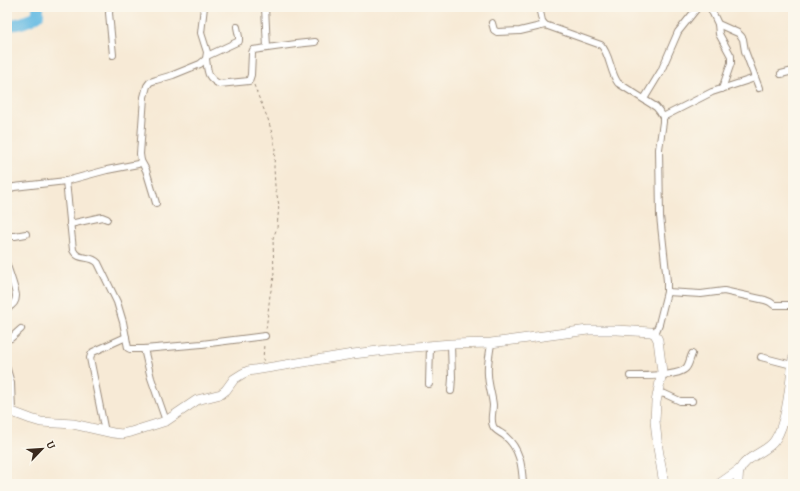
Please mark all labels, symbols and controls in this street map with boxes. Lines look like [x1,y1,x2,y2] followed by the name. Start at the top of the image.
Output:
[22,429,62,469] north arrow
[42,439,59,452] text: U

